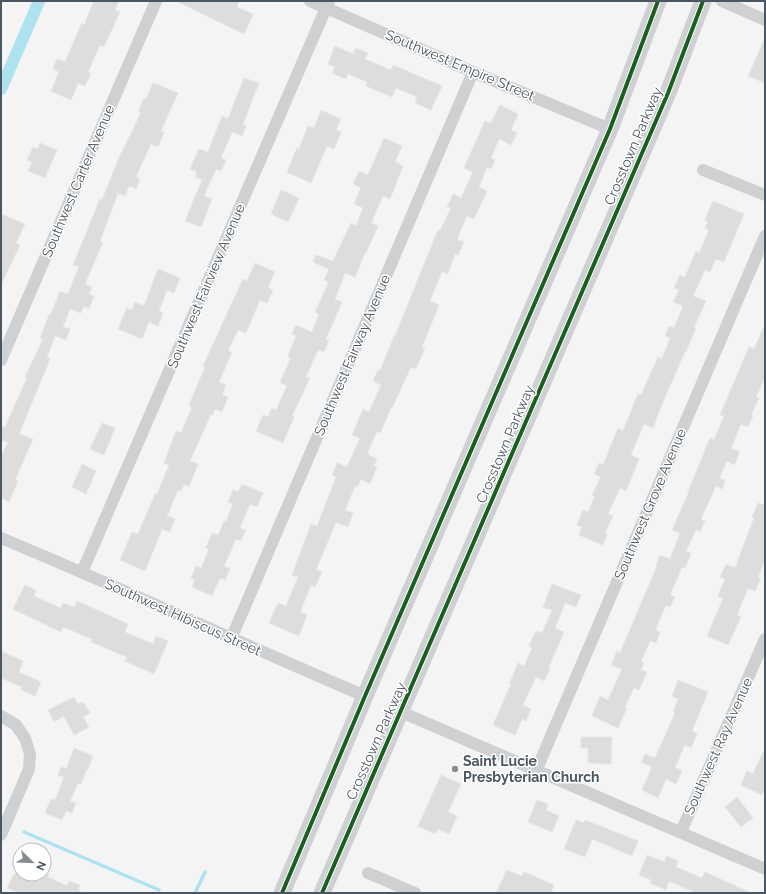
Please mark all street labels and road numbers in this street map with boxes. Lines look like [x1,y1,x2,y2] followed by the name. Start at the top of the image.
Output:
[383,26,537,104] street label: Southwest Empire Street
[601,84,665,207] street label: Crosstown Parkway
[39,102,117,260] street label: Southwest Carter Avenue
[164,201,248,371] street label: Southwest Fairview Avenue
[311,272,393,438] street label: Southwest Fairway Avenue
[473,382,537,505] street label: Crosstown Parkway
[611,426,689,582] street label: Southwest Grove Avenue
[102,575,264,659] street label: Southwest Hibiscus Street
[681,675,755,817] street label: Southwest Ray Avenue
[343,680,409,802] street label: Crosstown Parkway

